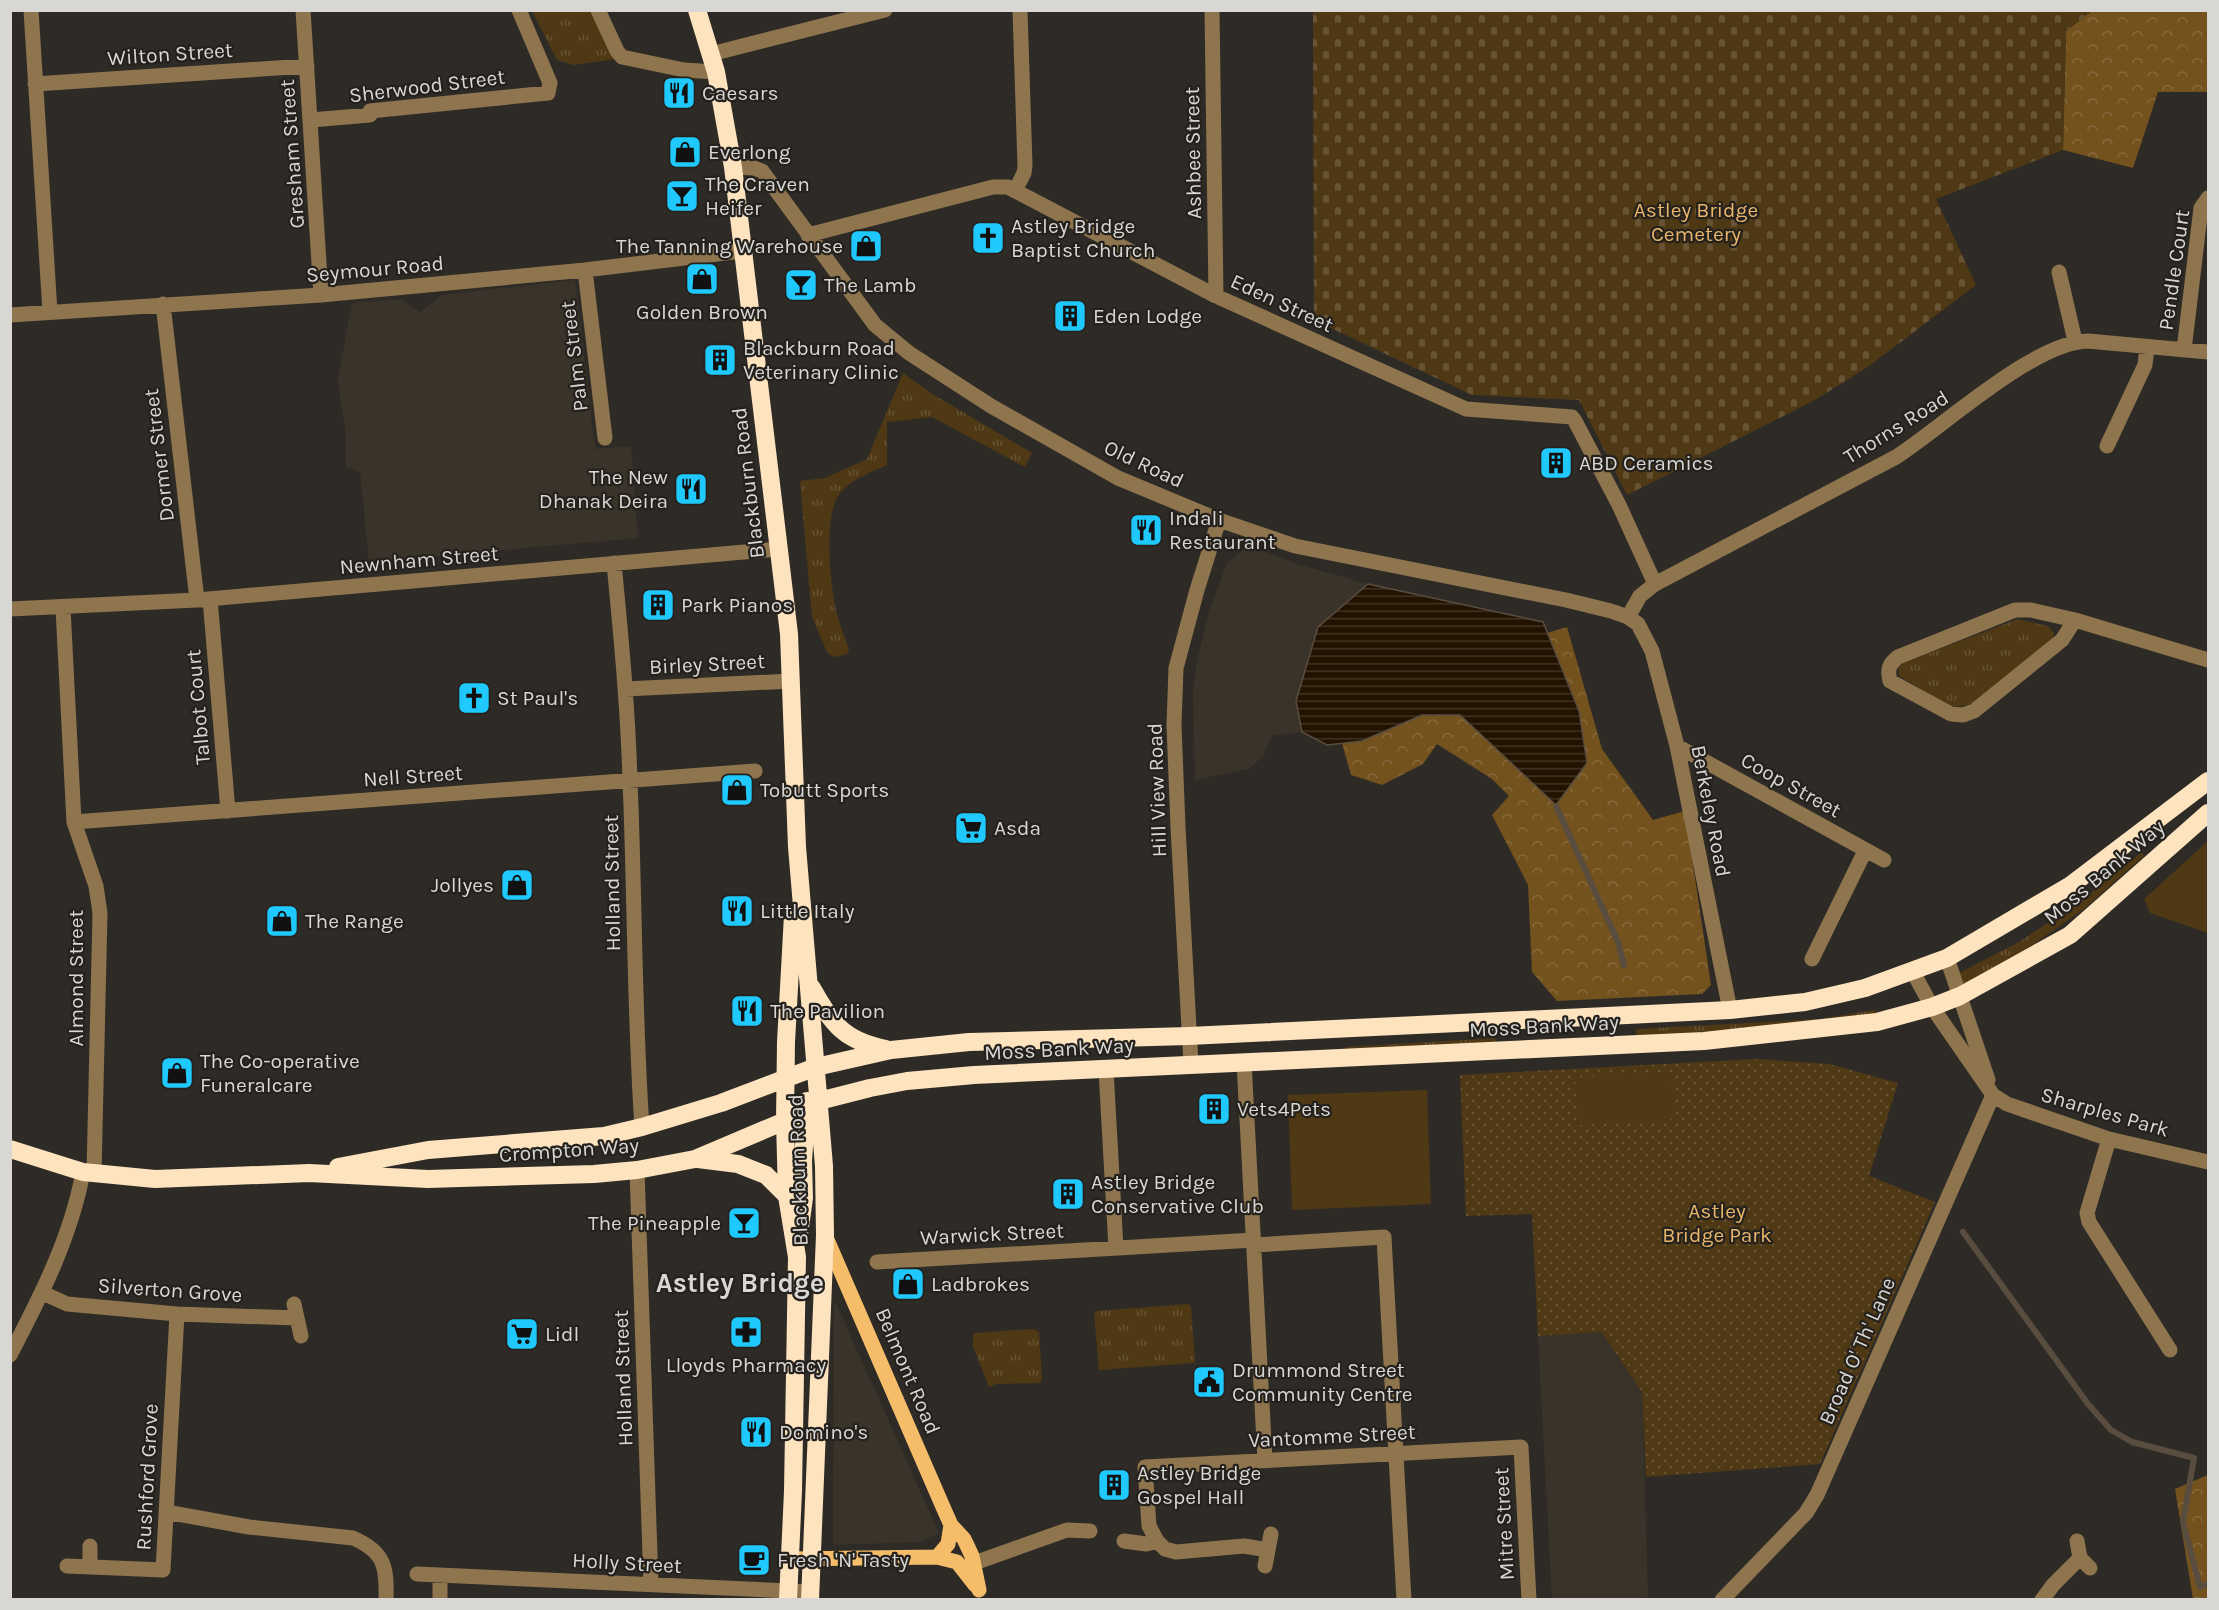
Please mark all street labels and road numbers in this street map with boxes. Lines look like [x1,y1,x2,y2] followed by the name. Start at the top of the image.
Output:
[107,38,234,70] street label: Wilton Street
[348,65,506,107] street label: Sherwood Street
[275,79,309,229] street label: Gresham Street
[1180,86,1206,219] street label: Ashbee Street
[2154,208,2194,332] street label: Pendle Court
[305,251,445,287] street label: Seymour Road
[1227,269,1337,337] street label: Eden Street
[555,299,593,413] street label: Palm Street
[1839,385,1953,469] street label: Thorns Road
[139,387,179,523] street label: Dormer Street
[727,406,769,560] street label: Blackburn Road
[1100,435,1188,493] street label: Old Road
[338,541,500,579] street label: Newnham Street
[181,648,215,766] street label: Talbot Court
[648,649,766,679] street label: Birley Street
[1143,722,1171,858] street label: Hill View Road
[1686,743,1736,879] street label: Berkeley Road
[1737,748,1845,822] street label: Coop Street
[363,761,464,791] street label: Nell Street
[599,814,625,951] street label: Holland Street
[2039,815,2169,929] street label: Moss Bank Way
[64,909,88,1046] street label: Almond Street
[1469,1010,1620,1042] street label: Moss Bank Way
[984,1033,1135,1065] street label: Moss Bank Way
[2038,1082,2172,1142] street label: Sharples Park
[783,1094,813,1246] street label: Blackburn Road
[498,1133,640,1167] street label: Crompton Way
[919,1218,1065,1250] street label: Warwick Street
[97,1273,243,1307] street label: Silverton Grove
[1814,1274,1900,1428] street label: Broad O' Th' Lane
[871,1304,945,1438] street label: Belmont Road
[609,1309,637,1447] street label: Holland Street
[131,1403,163,1551] street label: Rushford Grove
[1248,1420,1416,1452] street label: Vantomme Street
[1489,1467,1519,1581] street label: Mitre Street
[572,1548,682,1578] street label: Holly Street

